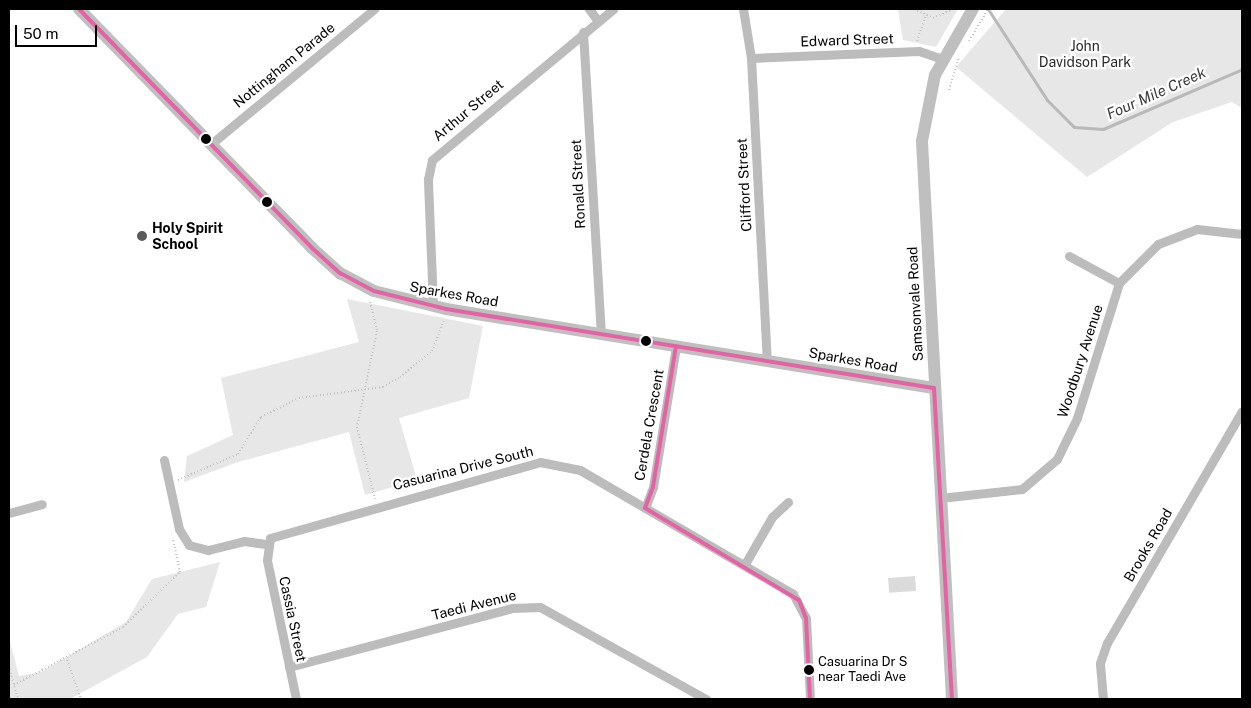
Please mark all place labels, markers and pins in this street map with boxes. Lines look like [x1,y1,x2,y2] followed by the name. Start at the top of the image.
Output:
[201,134,211,144] unlabelled marker
[262,197,272,207] unlabelled marker
[152,220,223,252] place label: Holy Spirit School
[136,230,148,242] marker: Holy Spirit School
[641,336,651,346] unlabelled marker
[818,655,907,686] place label: Casuarina Dr S near Taedi Ave
[804,665,814,675] marker: Casuarina Dr S near Taedi Ave

